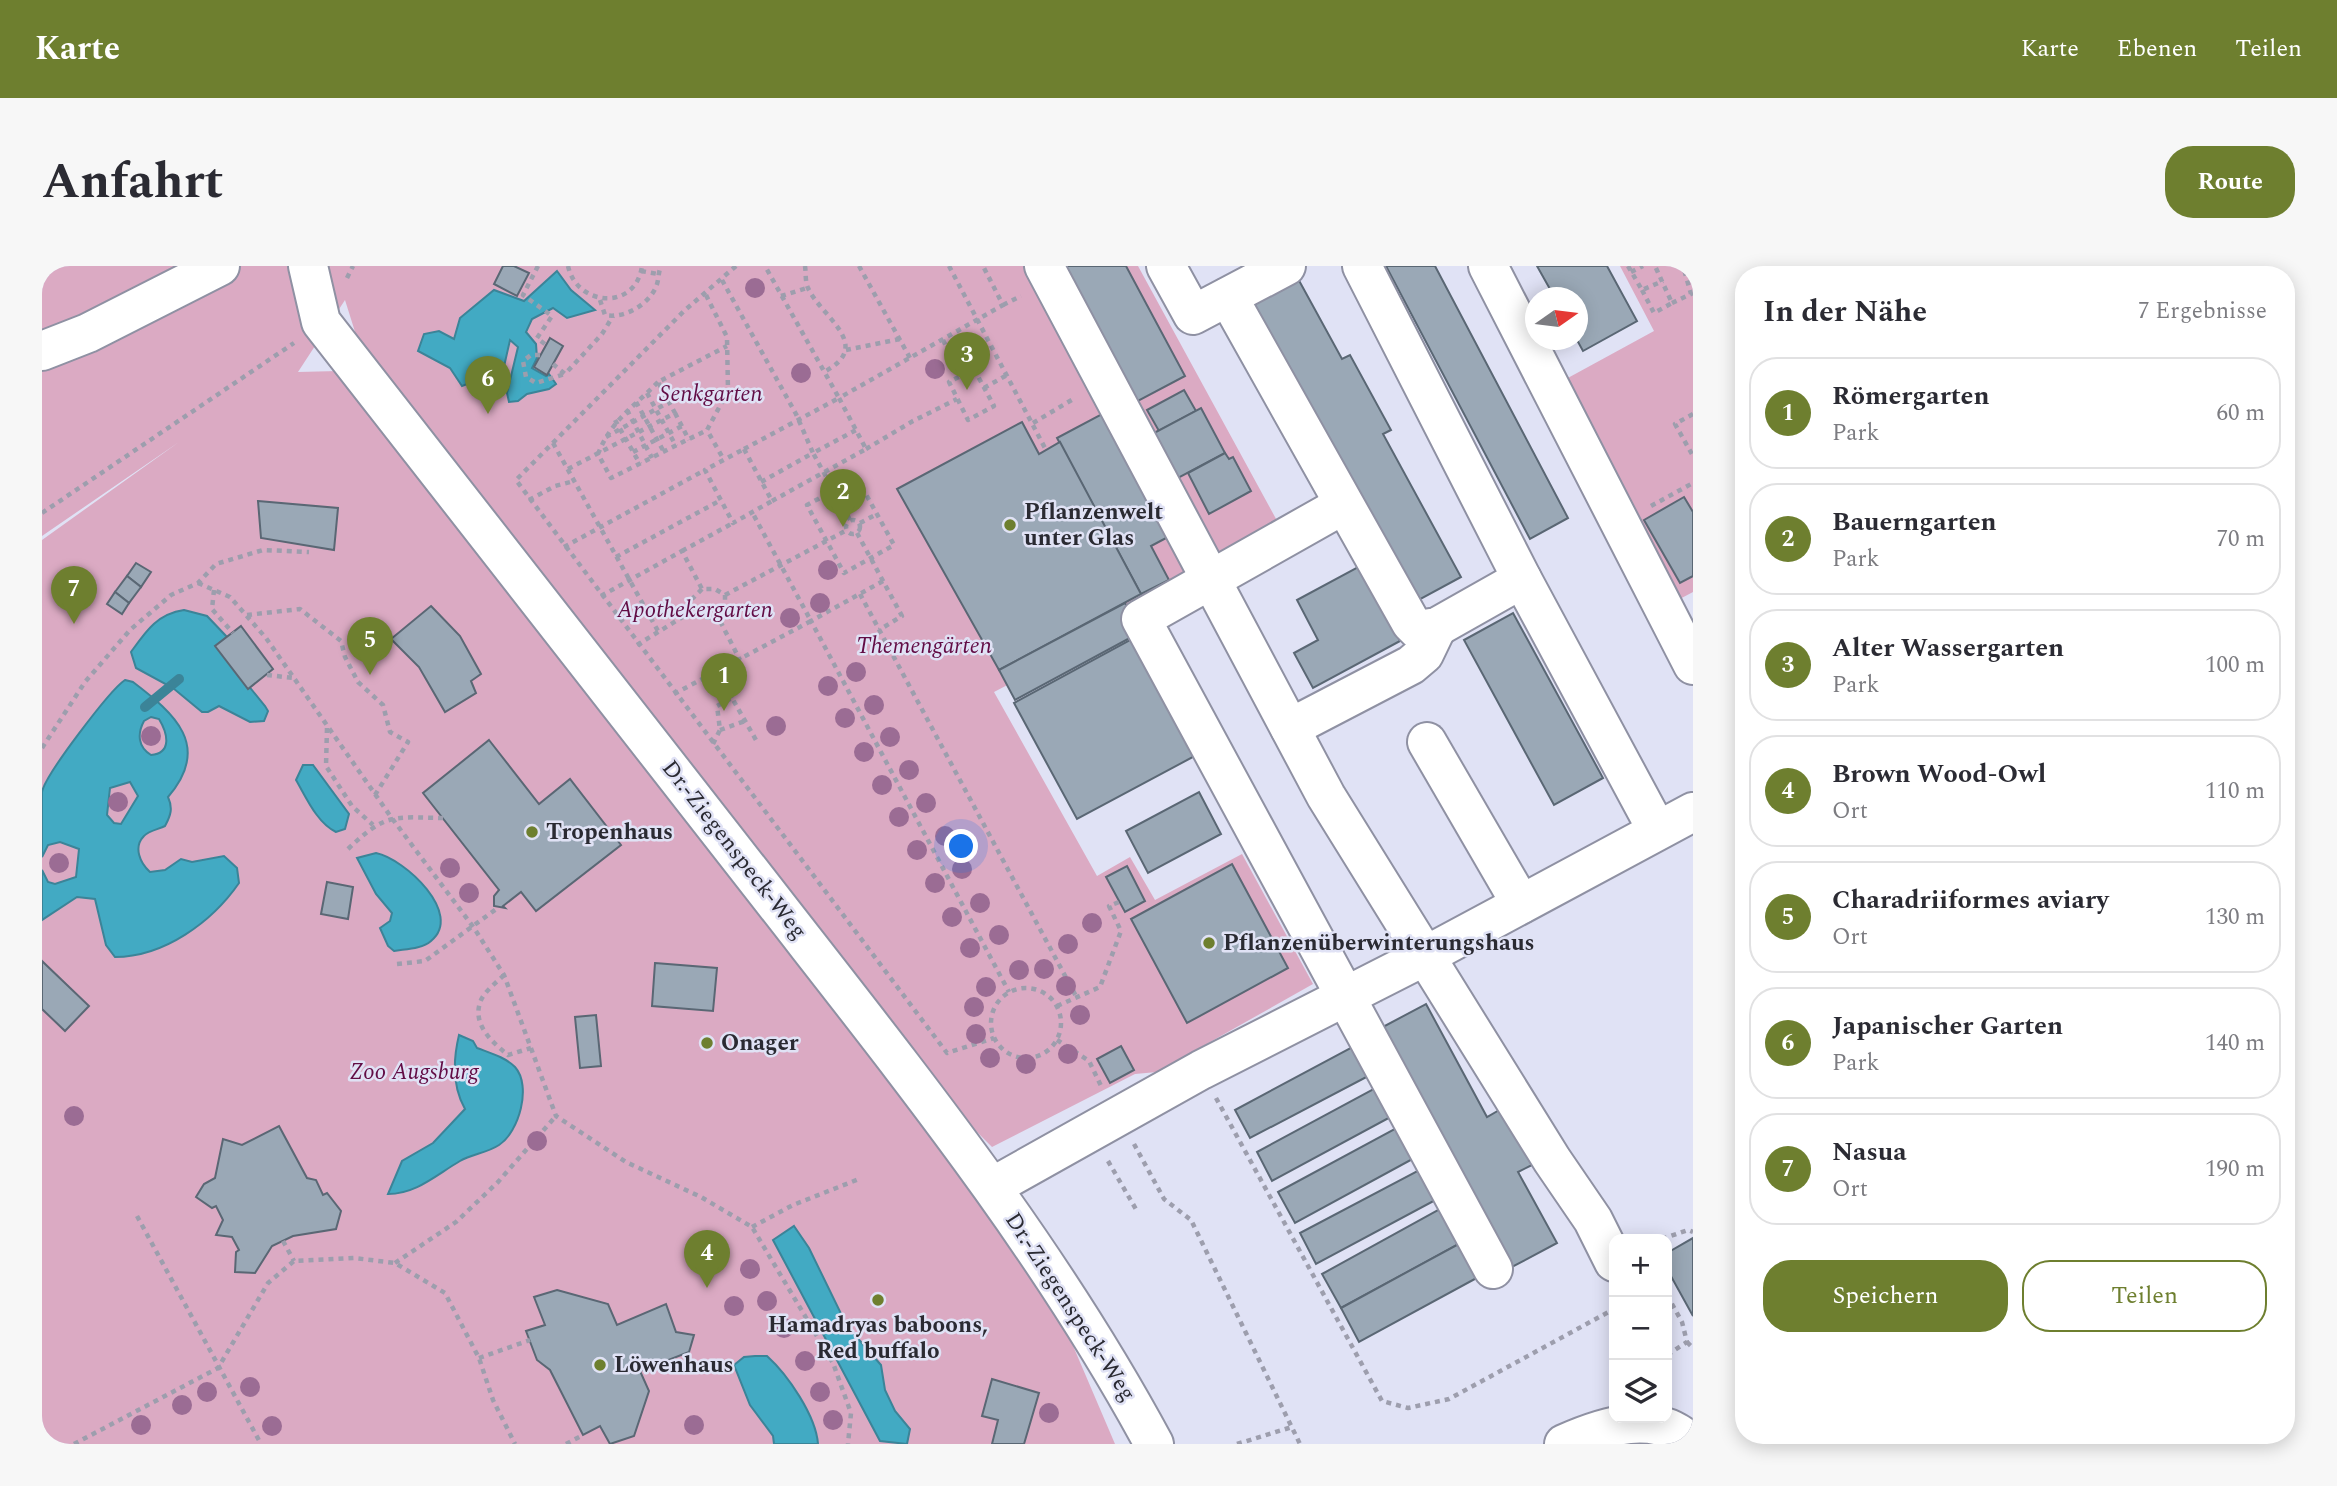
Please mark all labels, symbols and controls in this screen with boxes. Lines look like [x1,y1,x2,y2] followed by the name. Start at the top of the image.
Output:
[35,24,120,74] text: Karte
[2021,31,2079,67] text: Karte
[2117,31,2197,67] text: Ebenen
[2235,31,2302,67] text: Teilen
[42,145,223,220] text: Anfahrt
[2165,146,2295,218] button: Route
[1525,287,1588,350] north arrow
[1763,289,1927,335] text: In der Nähe
[2138,294,2267,329] text: 7 Ergebnisse
[944,332,990,390] pin: 3
[465,356,511,414] pin: 6
[1832,376,1990,416] text: Römergarten
[659,377,763,412] park label: Senkgarten
[1782,396,1794,431] text: 1
[2216,396,2265,431] text: 60 m
[1832,416,1879,451] text: Park
[820,469,866,527] pin: 2
[1024,495,1163,556] place label: Pflanzenwelt unter Glas
[1832,502,1997,542] text: Bauerngarten
[1002,517,1018,533] marker: Pflanzenwelt unter Glas
[1782,522,1794,557] text: 2
[2216,522,2265,557] text: 70 m
[1832,542,1879,577] text: Park
[51,566,97,624] pin: 7
[616,593,773,628] park label: Apothekergarten
[347,617,393,675] pin: 5
[1832,628,2064,668] text: Alter Wassergarten
[856,629,992,664] park label: Themengärten
[1782,648,1794,683] text: 3
[2205,648,2265,683] text: 100 m
[701,653,747,711] pin: 1
[1832,668,1879,703] text: Park
[653,753,815,947] street label: Dr.-Ziegenspeck-Weg
[1832,754,2046,794] text: Brown Wood-Owl
[1782,774,1794,809] text: 4
[2205,774,2265,809] text: 110 m
[1832,794,1868,829] text: Ort
[546,815,673,850] place label: Tropenhaus
[524,824,540,840] marker: Tropenhaus
[944,829,978,863] your location
[1832,880,2109,920] text: Charadriiformes aviary
[1782,900,1794,935] text: 5
[2205,900,2265,935] text: 130 m
[1832,920,1868,955] text: Ort
[1223,926,1535,961] place label: Pflanzenüberwinterungshaus
[1201,935,1217,951] marker: Pflanzenüberwinterungshaus
[1832,1006,2063,1046] text: Japanischer Garten
[721,1026,799,1061] place label: Onager
[1782,1026,1794,1061] text: 6
[2205,1026,2265,1061] text: 140 m
[699,1035,715,1051] marker: Onager
[1832,1046,1879,1081] text: Park
[350,1055,479,1090] park label: Zoo Augsburg
[1832,1132,1907,1172] text: Nasua
[1782,1152,1794,1187] text: 7
[2205,1152,2265,1187] text: 190 m
[1832,1172,1868,1207] text: Ort
[996,1205,1144,1409] street label: Dr.-Ziegenspeck-Weg
[684,1230,730,1288] pin: 4
[1609,1234,1672,1423] map controls
[1609,1234,1672,1297] button: +
[1763,1260,2008,1332] button: Speichern
[2022,1260,2267,1332] button: Teilen
[870,1292,886,1308] marker: Hamadryas baboons, Red buffalo
[1609,1297,1672,1360] button: −
[768,1308,988,1369] place label: Hamadryas baboons, Red buffalo
[614,1348,734,1383] place label: Löwenhaus
[592,1357,608,1373] marker: Löwenhaus
[1609,1360,1672,1423] button: layers

